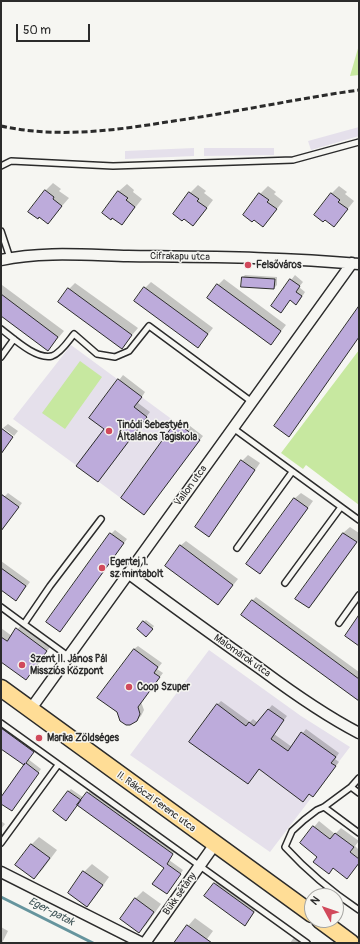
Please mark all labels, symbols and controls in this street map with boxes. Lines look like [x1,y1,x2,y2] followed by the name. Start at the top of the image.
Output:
[18,16,92,42] scale bar
[23,23,51,38] text: 50 m
[150,250,210,264] street label: Cifrakapu utca
[256,259,301,271] place label: Felsőváros
[243,260,253,270] marker: Felsőváros
[117,419,197,442] place label: Tinódi Sebestyén Általános Tagiskola
[104,426,114,436] marker: Tinódi Sebestyén Általános Tagiskola
[172,463,210,509] street label: Vallon utca
[110,556,163,580] place label: Egertej 1. sz mintabolt
[97,563,107,573] marker: Egertej 1. sz mintabolt
[211,632,273,680] street label: Malomárok utca
[30,653,107,676] place label: Szent II. János Pál Missziós Központ
[17,660,27,670] marker: Szent II. János Pál Missziós Központ
[137,681,190,693] place label: Coop Szuper
[124,682,134,692] marker: Coop Szuper
[47,732,119,744] place label: Marika Zöldséges
[34,733,44,743] marker: Marika Zöldséges
[114,769,198,835] street label: II. Rákóczi Ferenc utca
[161,870,199,918] street label: Bükk sétány
[304,888,344,928] north arrow
[308,894,323,908] text: N
[26,895,76,929] water label: Eger-patak

